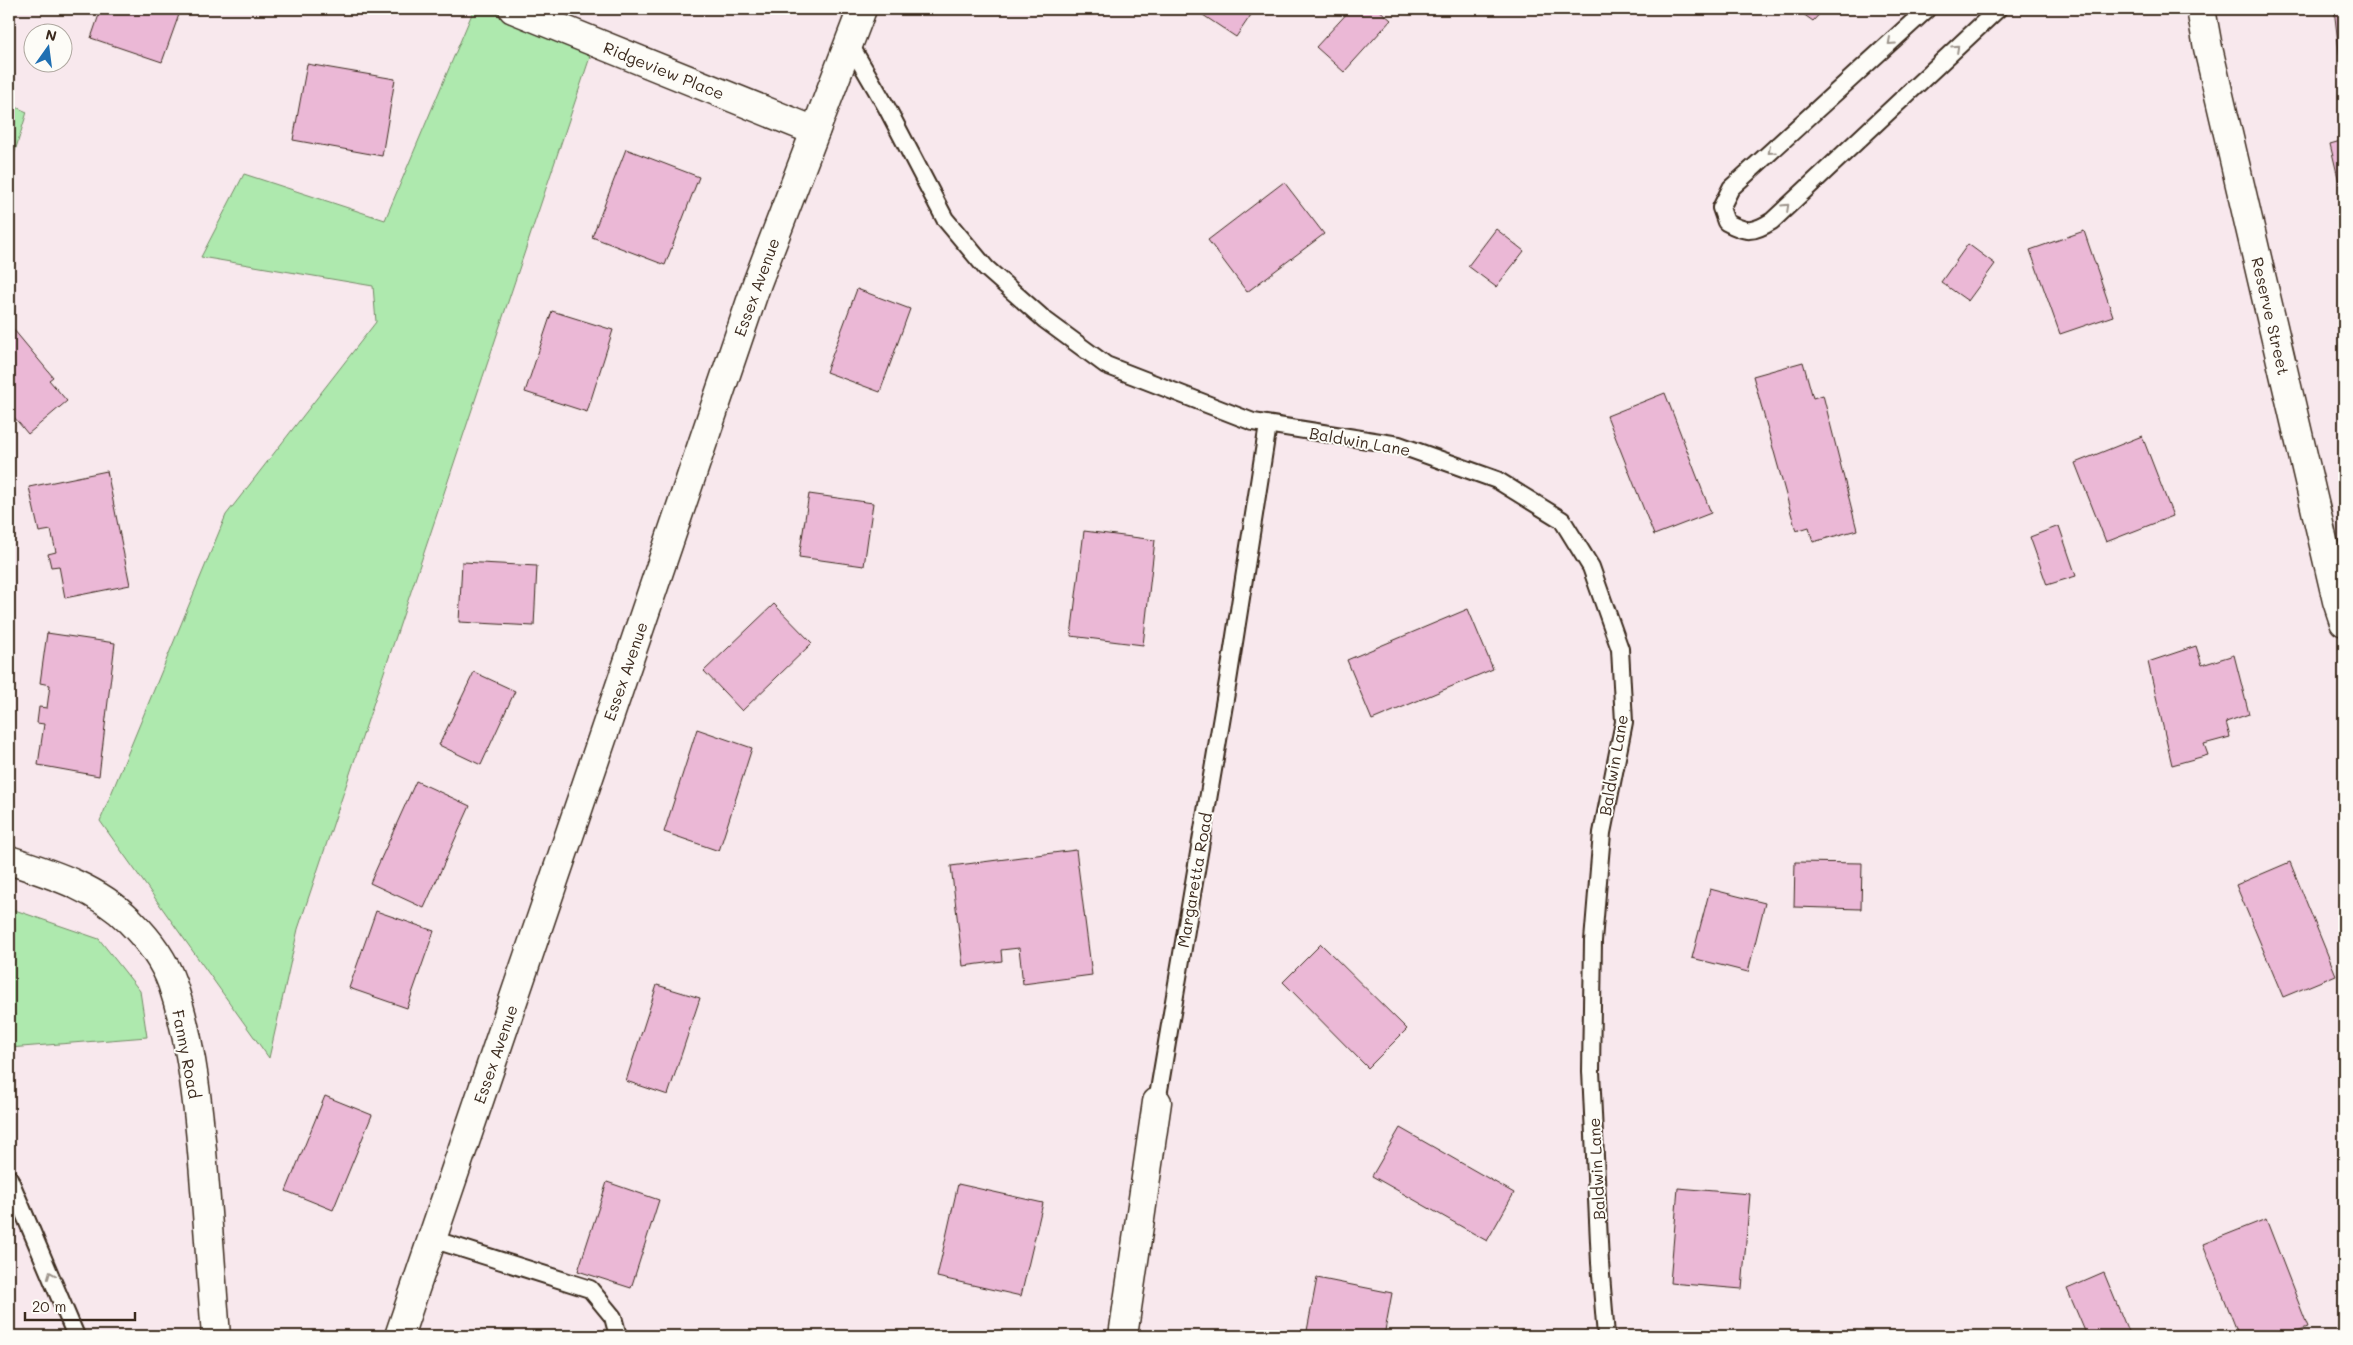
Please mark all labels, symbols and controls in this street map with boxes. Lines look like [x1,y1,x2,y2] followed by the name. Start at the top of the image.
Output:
[22,22,72,72] north arrow
[44,24,59,45] text: N
[601,36,727,104] street label: Ridgeview Place
[1888,36,1897,45] one-way arrow
[1950,45,1959,54] one-way arrow
[1768,145,1777,154] one-way arrow
[1781,204,1790,213] one-way arrow
[728,235,784,339] street label: Essex Avenue
[2247,255,2295,377] street label: Reserve Street
[1308,422,1412,460] street label: Baldwin Lane
[598,619,652,723] street label: Essex Avenue
[1594,713,1632,817] street label: Baldwin Lane
[1172,811,1216,949] street label: Margaretta Road
[468,1002,522,1106] street label: Essex Avenue
[168,1008,206,1100] street label: Fanny Road
[1583,1117,1609,1221] street label: Baldwin Lane
[47,1271,58,1280] one-way arrow
[25,1290,135,1322] scale bar
[32,1296,66,1316] text: 20 m

